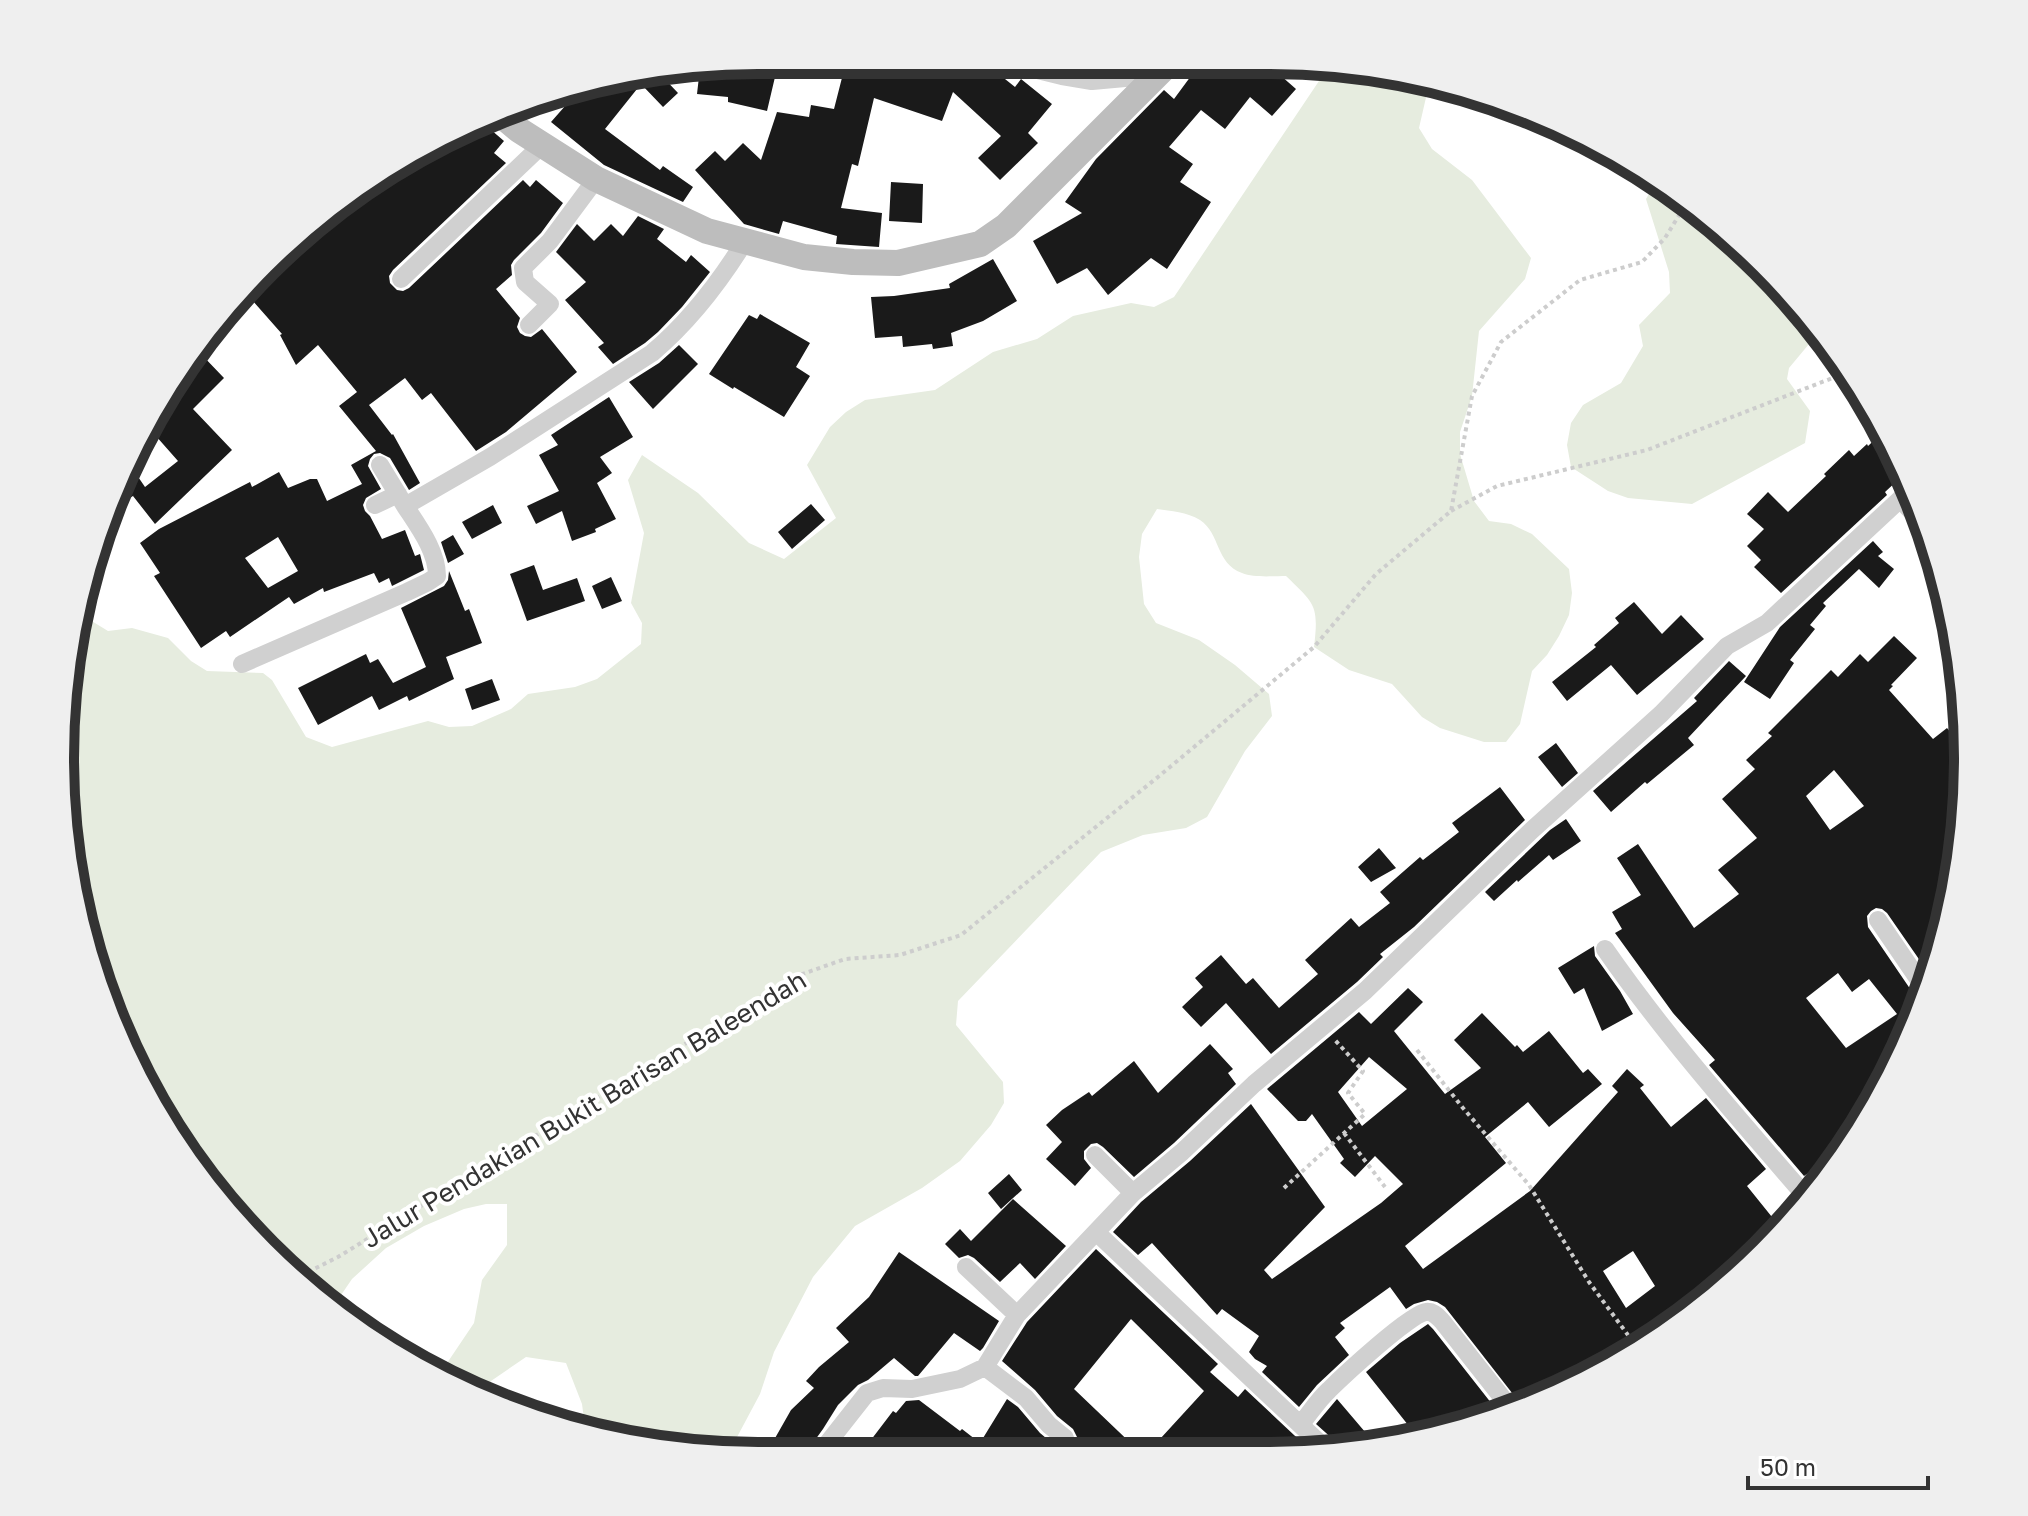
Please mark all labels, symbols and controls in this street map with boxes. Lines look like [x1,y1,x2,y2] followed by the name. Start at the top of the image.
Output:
[357,964,811,1254] street label: Jalur Pendakian Bukit Barisan Baleendah
[1748,1440,1928,1490] scale bar
[1760,1452,1816,1481] text: 50 m

